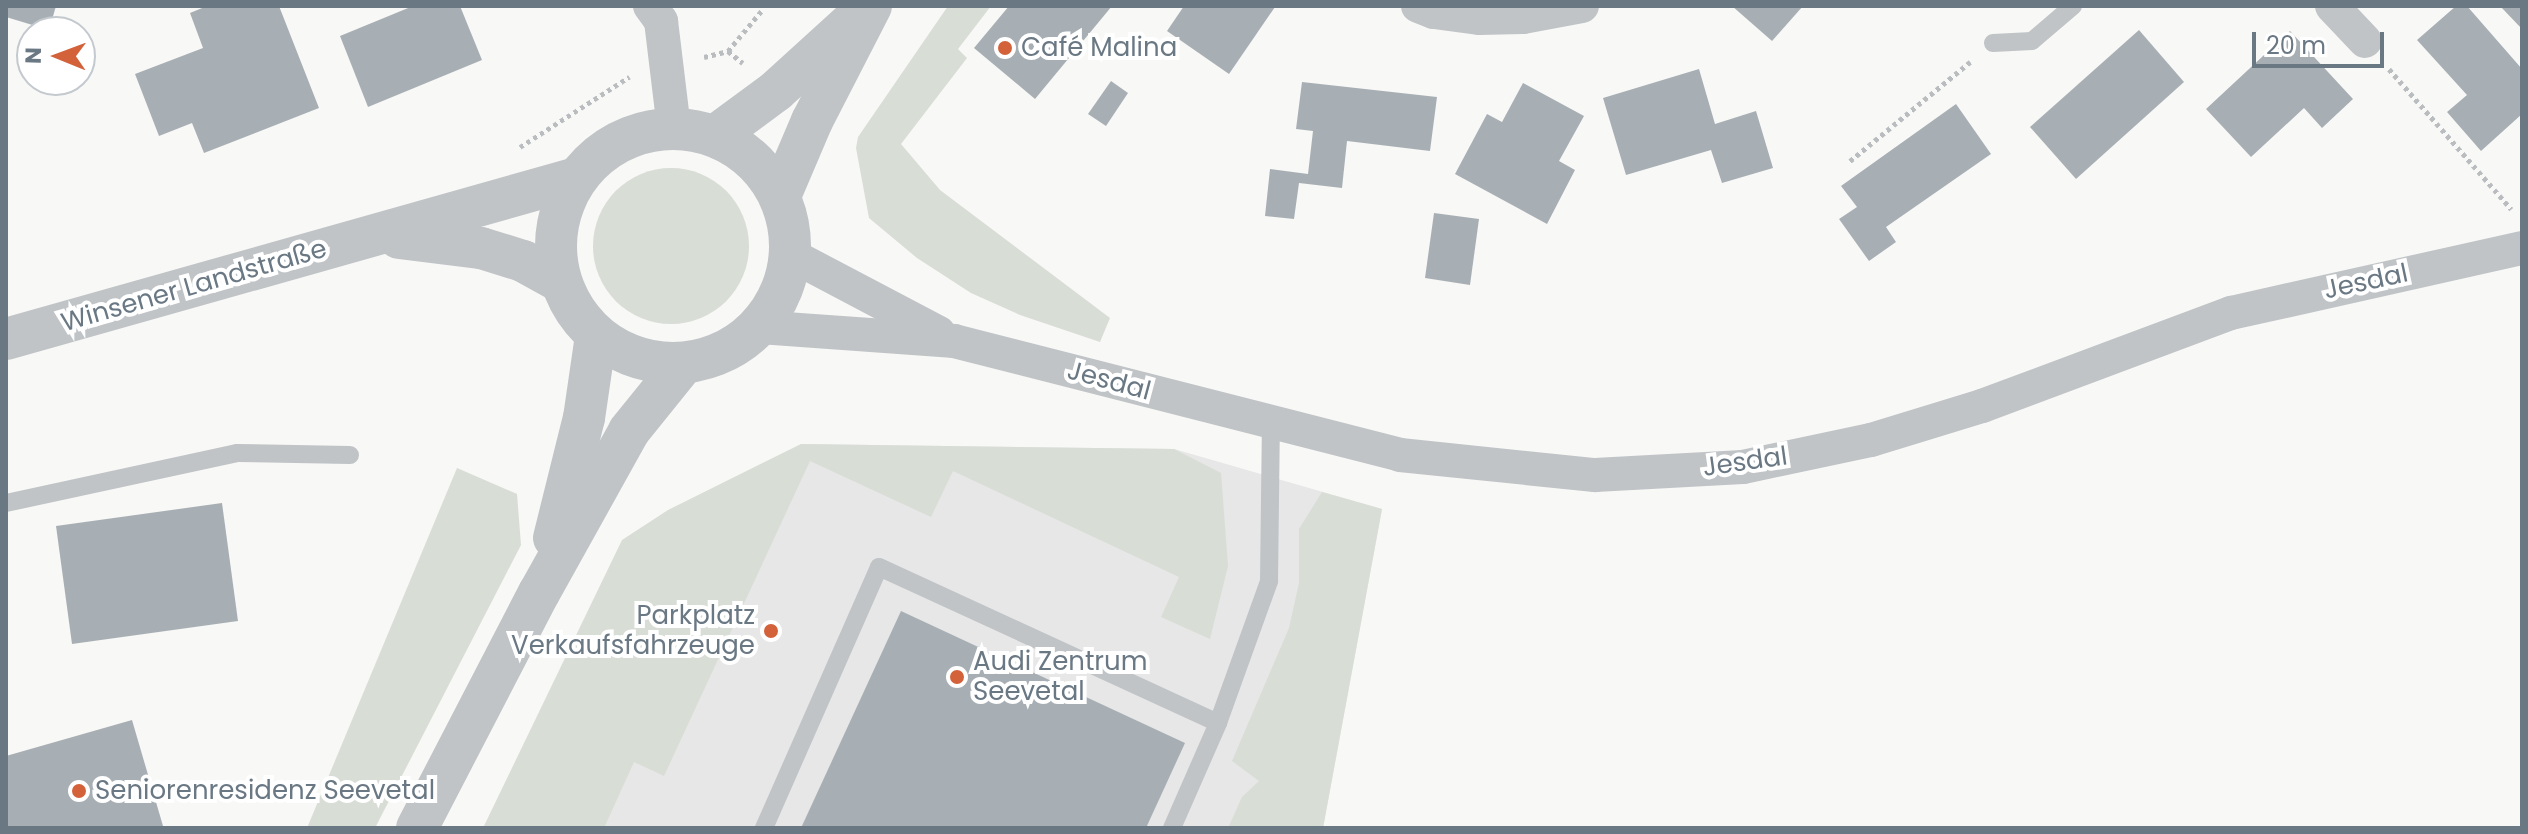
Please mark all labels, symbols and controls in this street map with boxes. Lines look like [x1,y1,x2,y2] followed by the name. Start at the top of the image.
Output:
[16,16,96,96] north arrow
[2256,16,2388,66] scale bar
[2266,29,2326,62] text: 20 m
[1021,32,1177,64] place label: Café Malina
[996,39,1014,57] marker: Café Malina
[18,47,49,64] text: N
[58,233,330,339] street label: Winsener Landstraße
[2321,258,2411,306] street label: Jesdal
[1064,355,1154,407] street label: Jesdal
[1701,441,1789,483] street label: Jesdal
[511,600,755,662] place label: Parkplatz Verkaufsfahrzeuge
[762,622,780,640] marker: Parkplatz Verkaufsfahrzeuge
[973,646,1147,708] place label: Audi Zentrum Seevetal
[948,668,966,686] marker: Audi Zentrum Seevetal
[95,775,435,807] place label: Seniorenresidenz Seevetal
[70,782,88,800] marker: Seniorenresidenz Seevetal

